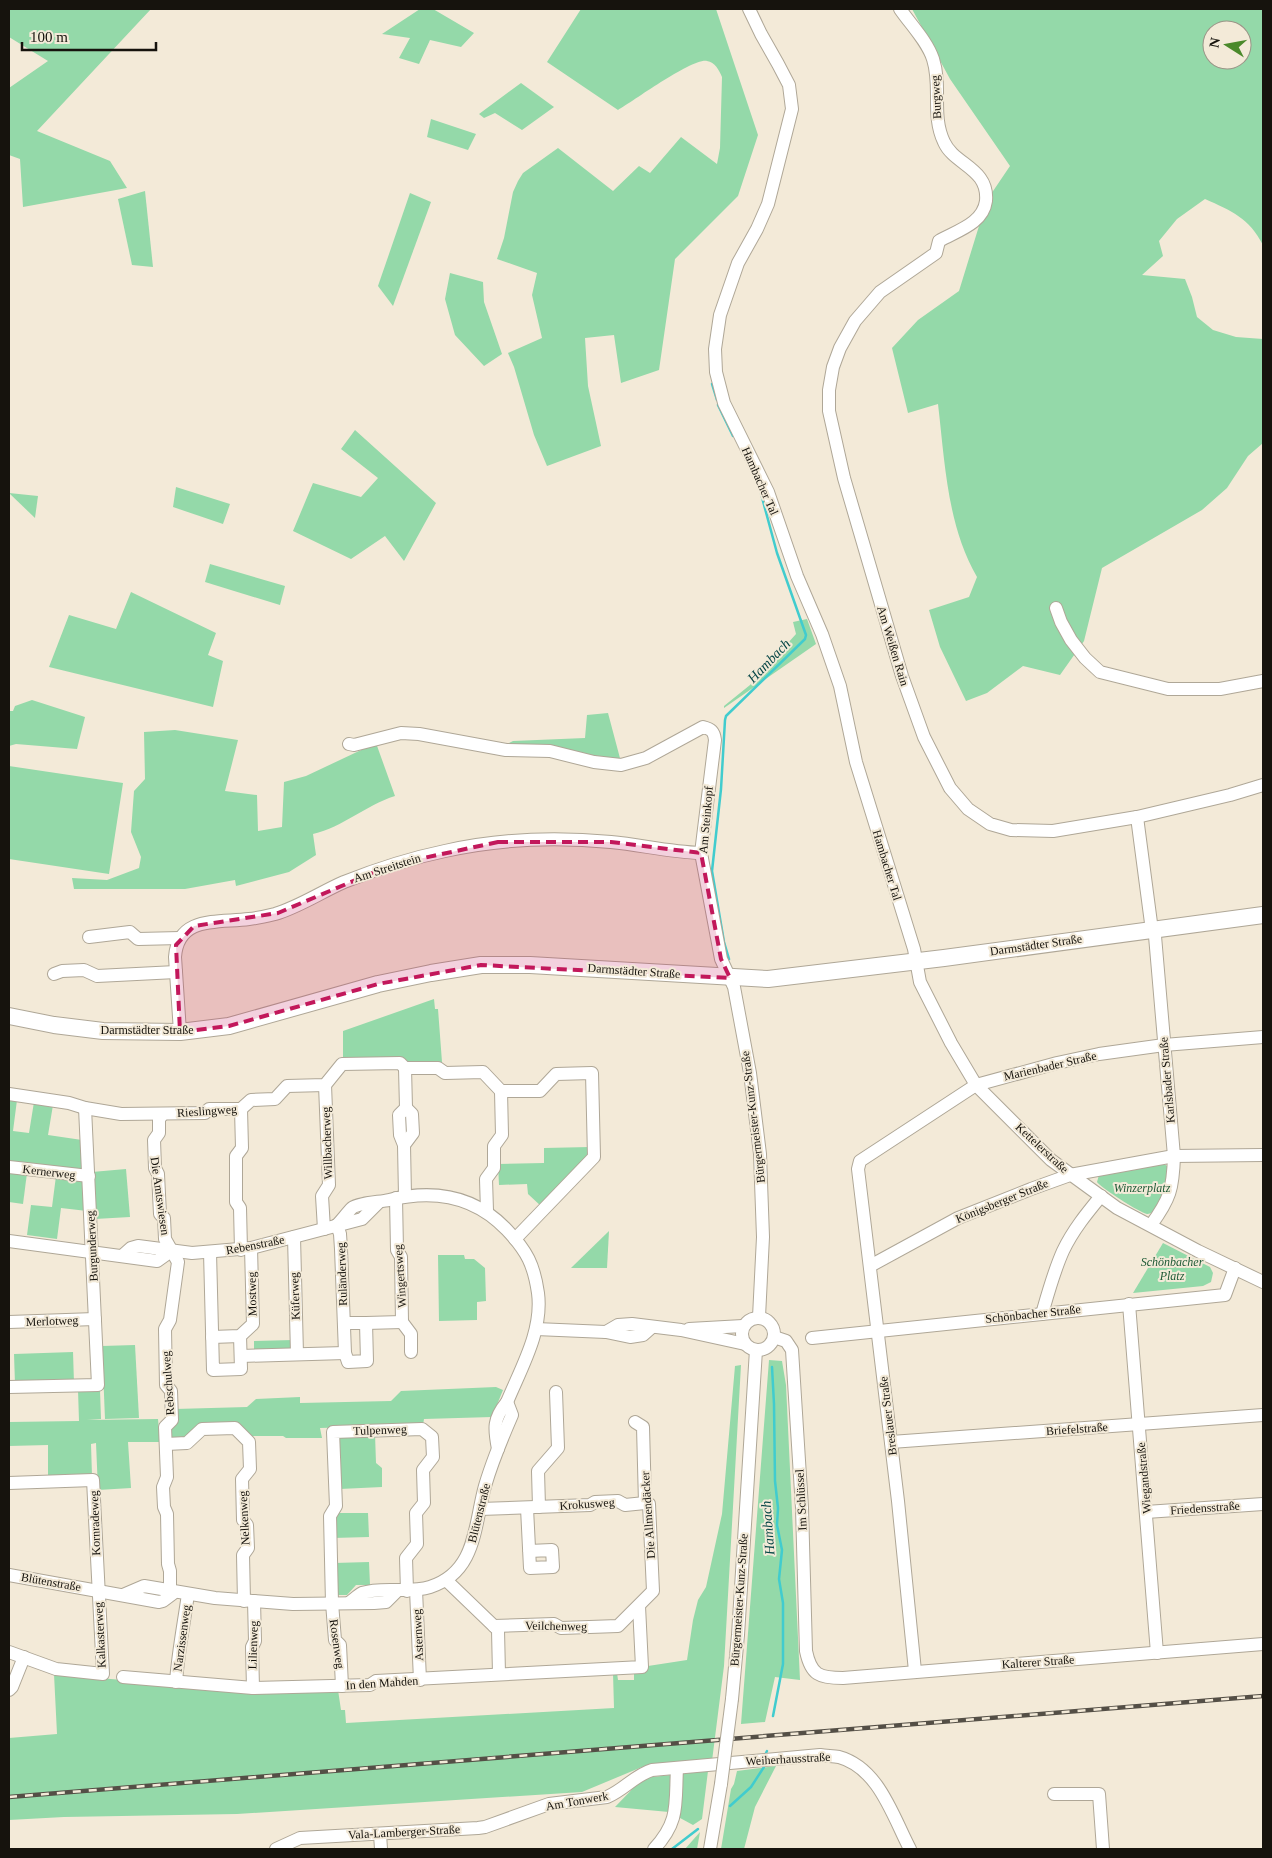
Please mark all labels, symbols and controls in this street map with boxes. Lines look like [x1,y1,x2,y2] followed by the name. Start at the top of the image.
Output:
[22,20,156,52] scale bar
[1202,20,1252,70] north arrow
[30,29,68,45] text: 100 m
[1206,36,1223,49] text: N
[928,75,944,119] street label: Burgweg
[739,445,782,518] street label: Hambacher Tal
[874,604,912,688] street label: Am Weißen Rain
[744,636,793,687] water label: Hambach
[696,786,716,854] street label: Am Steinkopf
[870,828,905,903] street label: Hambacher Tal
[352,851,422,885] street label: Am Streitstein
[989,932,1083,958] street label: Darmstädter Straße
[587,961,681,981] street label: Darmstädter Straße
[101,1023,193,1037] street label: Darmstädter Straße
[1156,1036,1178,1124] street label: Karlsbader Straße
[1002,1048,1098,1084] street label: Marienbader Straße
[738,1050,768,1184] street label: Bürgermeister-Kunz-Straße
[177,1102,237,1120] street label: Rieslingweg
[319,1106,335,1180] street label: Willbacherweg
[1013,1120,1071,1176] street label: Kettelerstraße
[148,1156,172,1236] street label: Die Amtswiesen
[22,1162,76,1182] street label: Kernerweg
[954,1176,1050,1226] street label: Königsberger Straße
[1114,1181,1171,1195] park label: Winzerplatz
[83,1210,101,1282] street label: Burgunderweg
[225,1232,285,1258] street label: Rebenstraße
[334,1242,350,1306] street label: Ruländerweg
[391,1244,409,1308] street label: Wingertsweg
[1141,1255,1204,1283] park label: Schönbacher Platz
[245,1272,259,1316] street label: Mostweg
[287,1272,303,1320] street label: Küferweg
[985,1302,1081,1326] street label: Schönbacher Straße
[25,1313,79,1329] street label: Merlotweg
[159,1350,177,1416] street label: Rebschulweg
[876,1376,900,1456] street label: Breslauer Straße
[1046,1420,1108,1438] street label: Briefelstraße
[353,1422,407,1438] street label: Tulpenweg
[1134,1442,1154,1514] street label: Wiegandstraße
[792,1468,810,1531] street label: Im Schlüssel
[638,1471,658,1559] street label: Die Allmendäcker
[465,1482,493,1544] street label: Blütenstraße
[87,1490,103,1556] street label: Kornradeweg
[236,1490,252,1546] street label: Nelkenweg
[559,1495,615,1513] street label: Krokusweg
[1170,1499,1240,1517] street label: Friedensstraße
[759,1500,777,1557] water label: Hambach
[727,1533,751,1667] street label: Bürgermeister-Kunz-Straße
[20,1570,82,1594] street label: Blütenstraße
[91,1602,109,1668] street label: Kalkasterweg
[170,1604,194,1672] street label: Narzissenweg
[410,1609,426,1661] street label: Asternweg
[327,1618,347,1670] street label: Rosenweg
[525,1618,587,1634] street label: Veilchenweg
[245,1620,261,1670] street label: Lilienweg
[1001,1652,1075,1672] street label: Kalterer Straße
[345,1673,419,1693] street label: In den Mahden
[745,1750,831,1768] street label: Weiherhausstraße
[545,1789,609,1813] street label: Am Tonwerk
[348,1822,460,1842] street label: Vala-Lamberger-Straße

